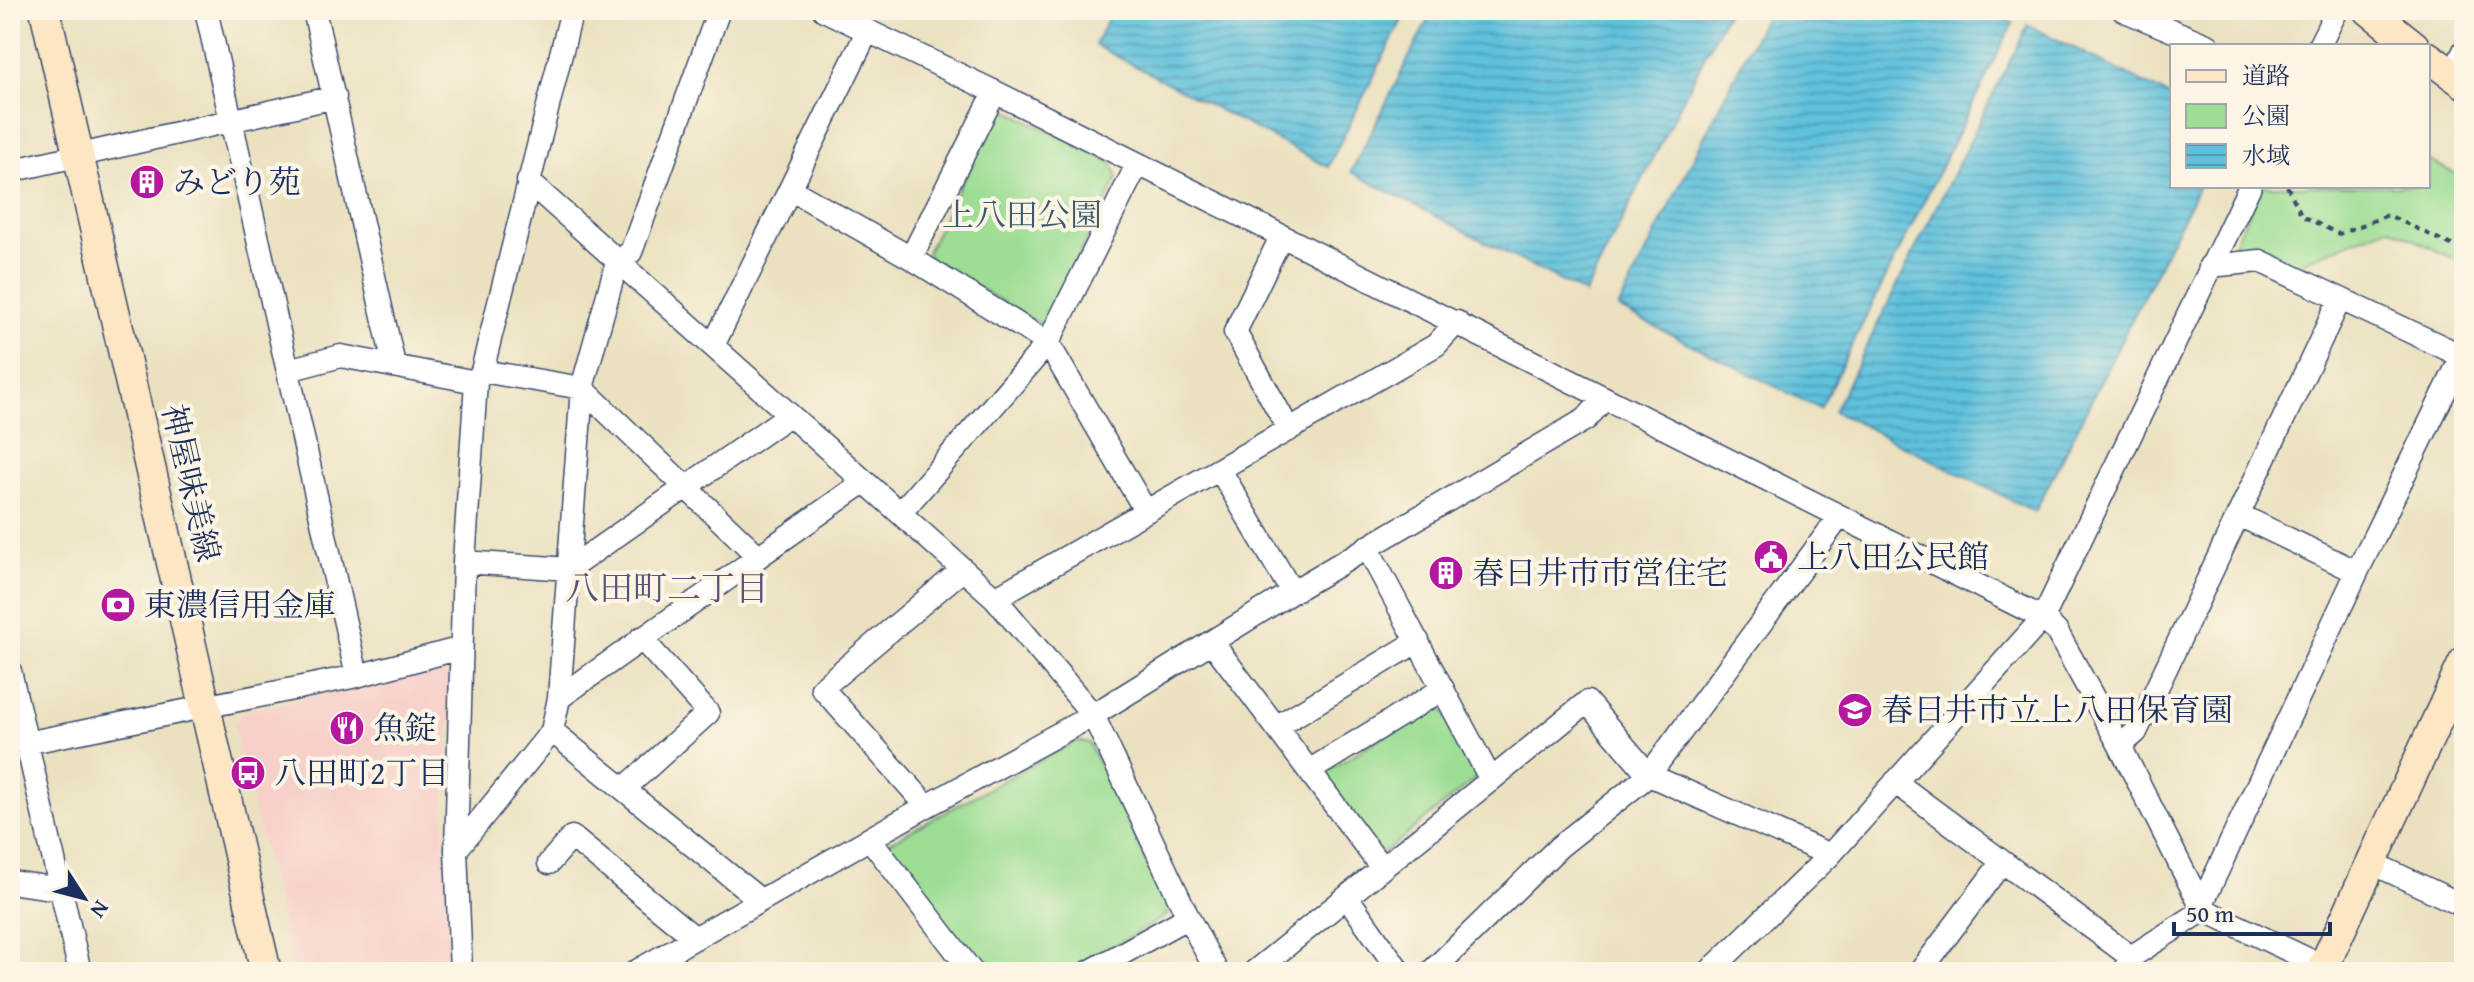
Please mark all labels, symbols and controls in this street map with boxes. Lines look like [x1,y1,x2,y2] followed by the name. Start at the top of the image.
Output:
[2170,44,2430,188] legend
[2242,58,2290,93] text: 道路
[2242,98,2290,133] text: 公園
[2242,138,2290,173] text: 水域
[173,158,301,205] place label: みどり苑
[128,163,166,201] building icon: みどり苑
[942,191,1102,238] park label: 上八田公園
[151,400,232,566] street label: 神屋味美線
[1797,533,1989,580] place label: 上八田公民館
[1752,538,1790,576] public building icon: 上八田公民館
[1472,549,1728,596] place label: 春日井市市営住宅
[1427,554,1465,592] building icon: 春日井市市営住宅
[565,563,769,612] district label: 八田町二丁目
[144,581,336,628] place label: 東濃信用金庫
[99,586,137,624] bank icon: 東濃信用金庫
[1881,686,2233,733] place label: 春日井市立上八田保育園
[1836,691,1874,729] school or university icon: 春日井市立上八田保育園
[373,704,437,751] place label: 魚錠
[328,709,366,747] restaurant icon: 魚錠
[274,749,449,796] place label: 八田町2丁目
[229,754,267,792] bus stop icon: 八田町2丁目
[44,858,124,938] north arrow
[2174,886,2330,936] scale bar
[83,894,117,925] text: N
[2186,896,2234,931] text: 50 m

